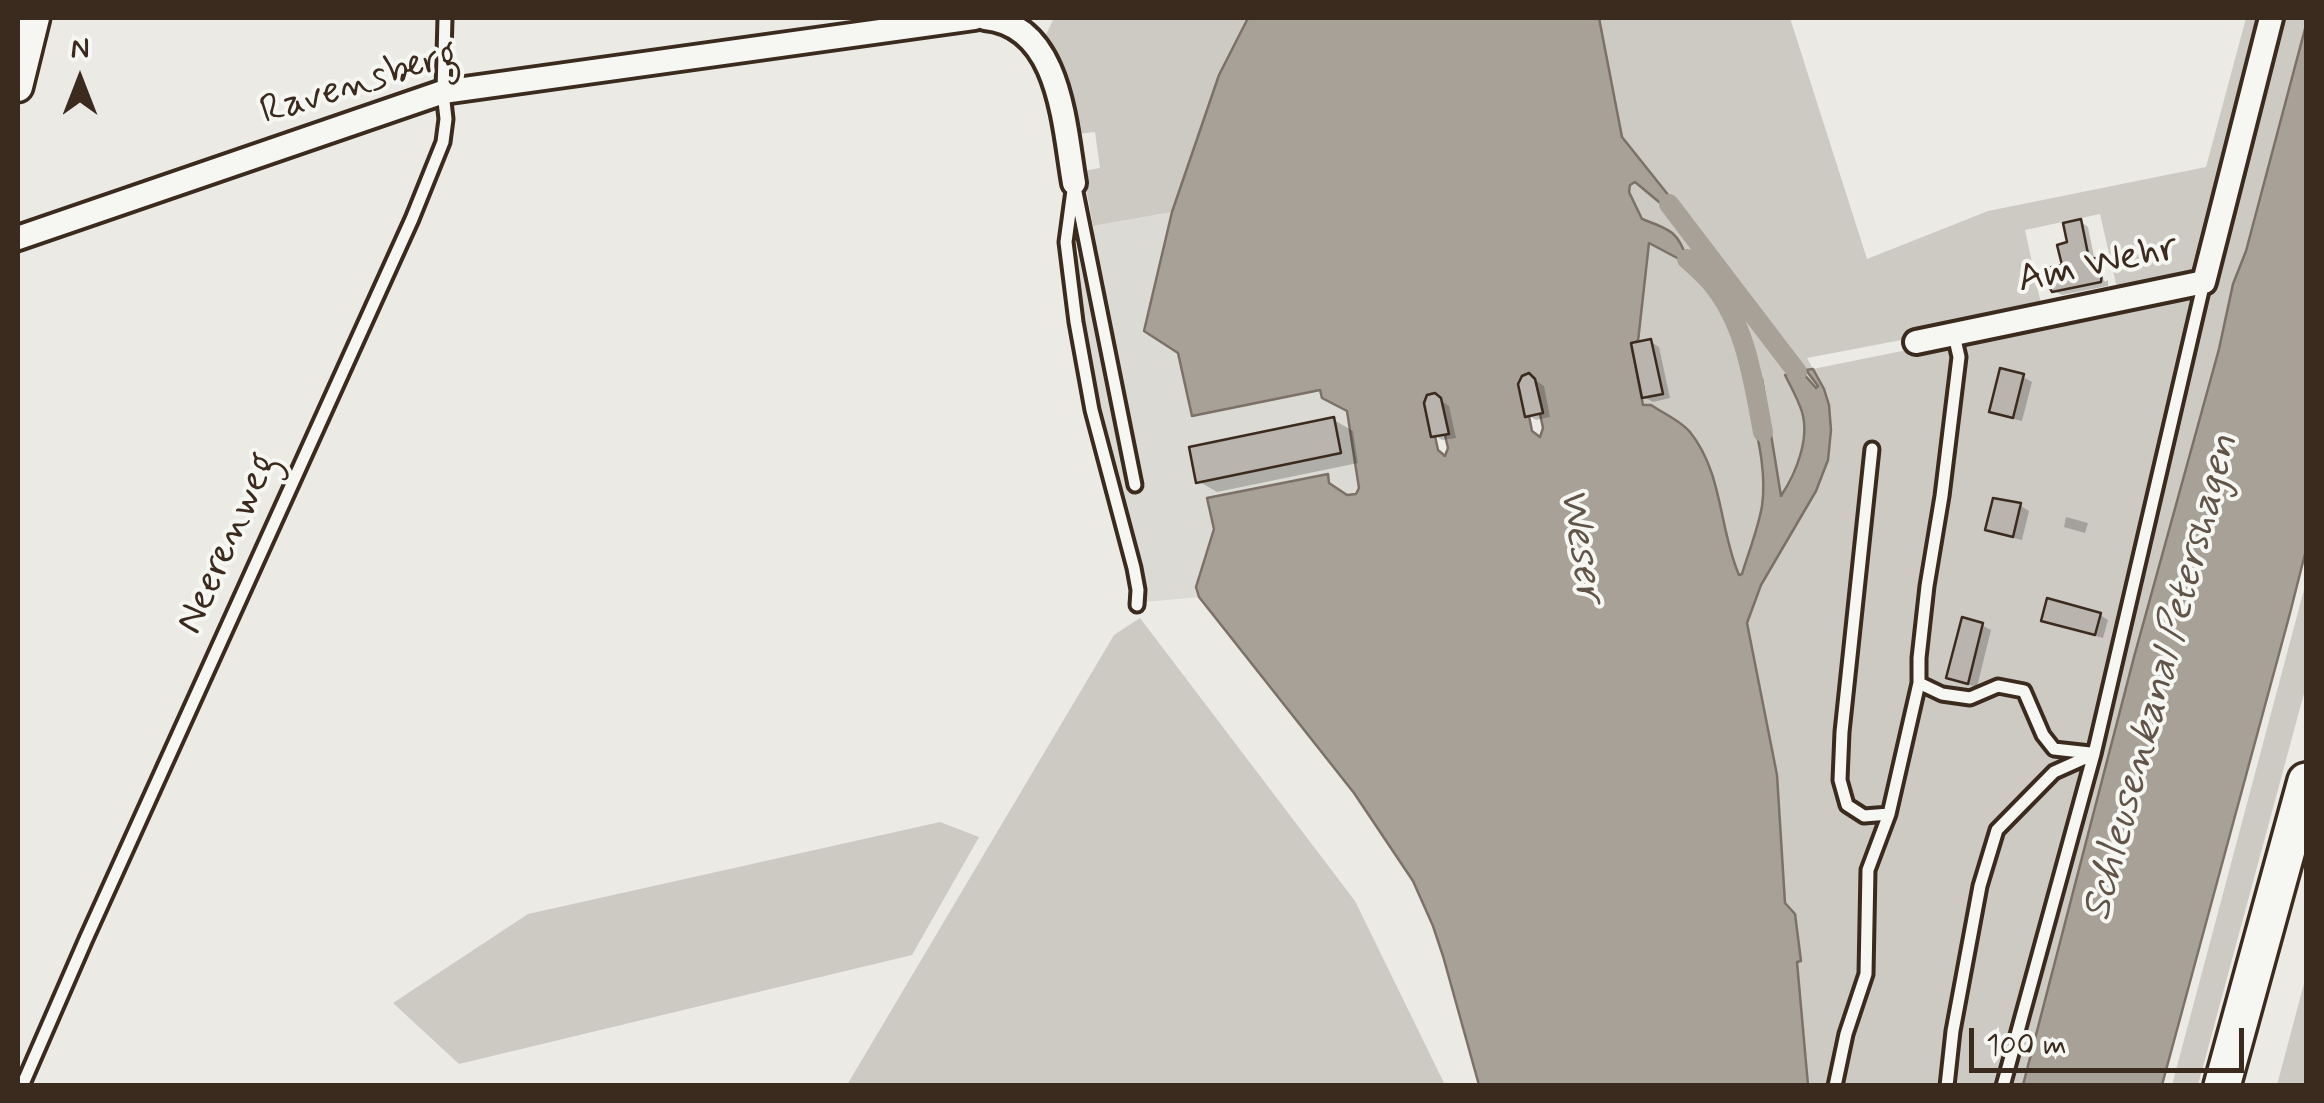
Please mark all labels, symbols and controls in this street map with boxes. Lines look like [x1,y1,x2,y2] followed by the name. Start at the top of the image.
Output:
[30,30,130,130] north arrow
[71,31,89,68] text: N
[255,32,465,138] street label: Ravensberg
[2013,226,2183,306] street label: Am Wehr
[2074,429,2252,927] water label: Schleusenkanal Petershagen
[168,446,290,642] street label: Neerenweg
[1545,485,1613,605] water label: Weser
[1974,1008,2249,1070] scale bar
[1986,1026,2067,1065] text: 100 m

